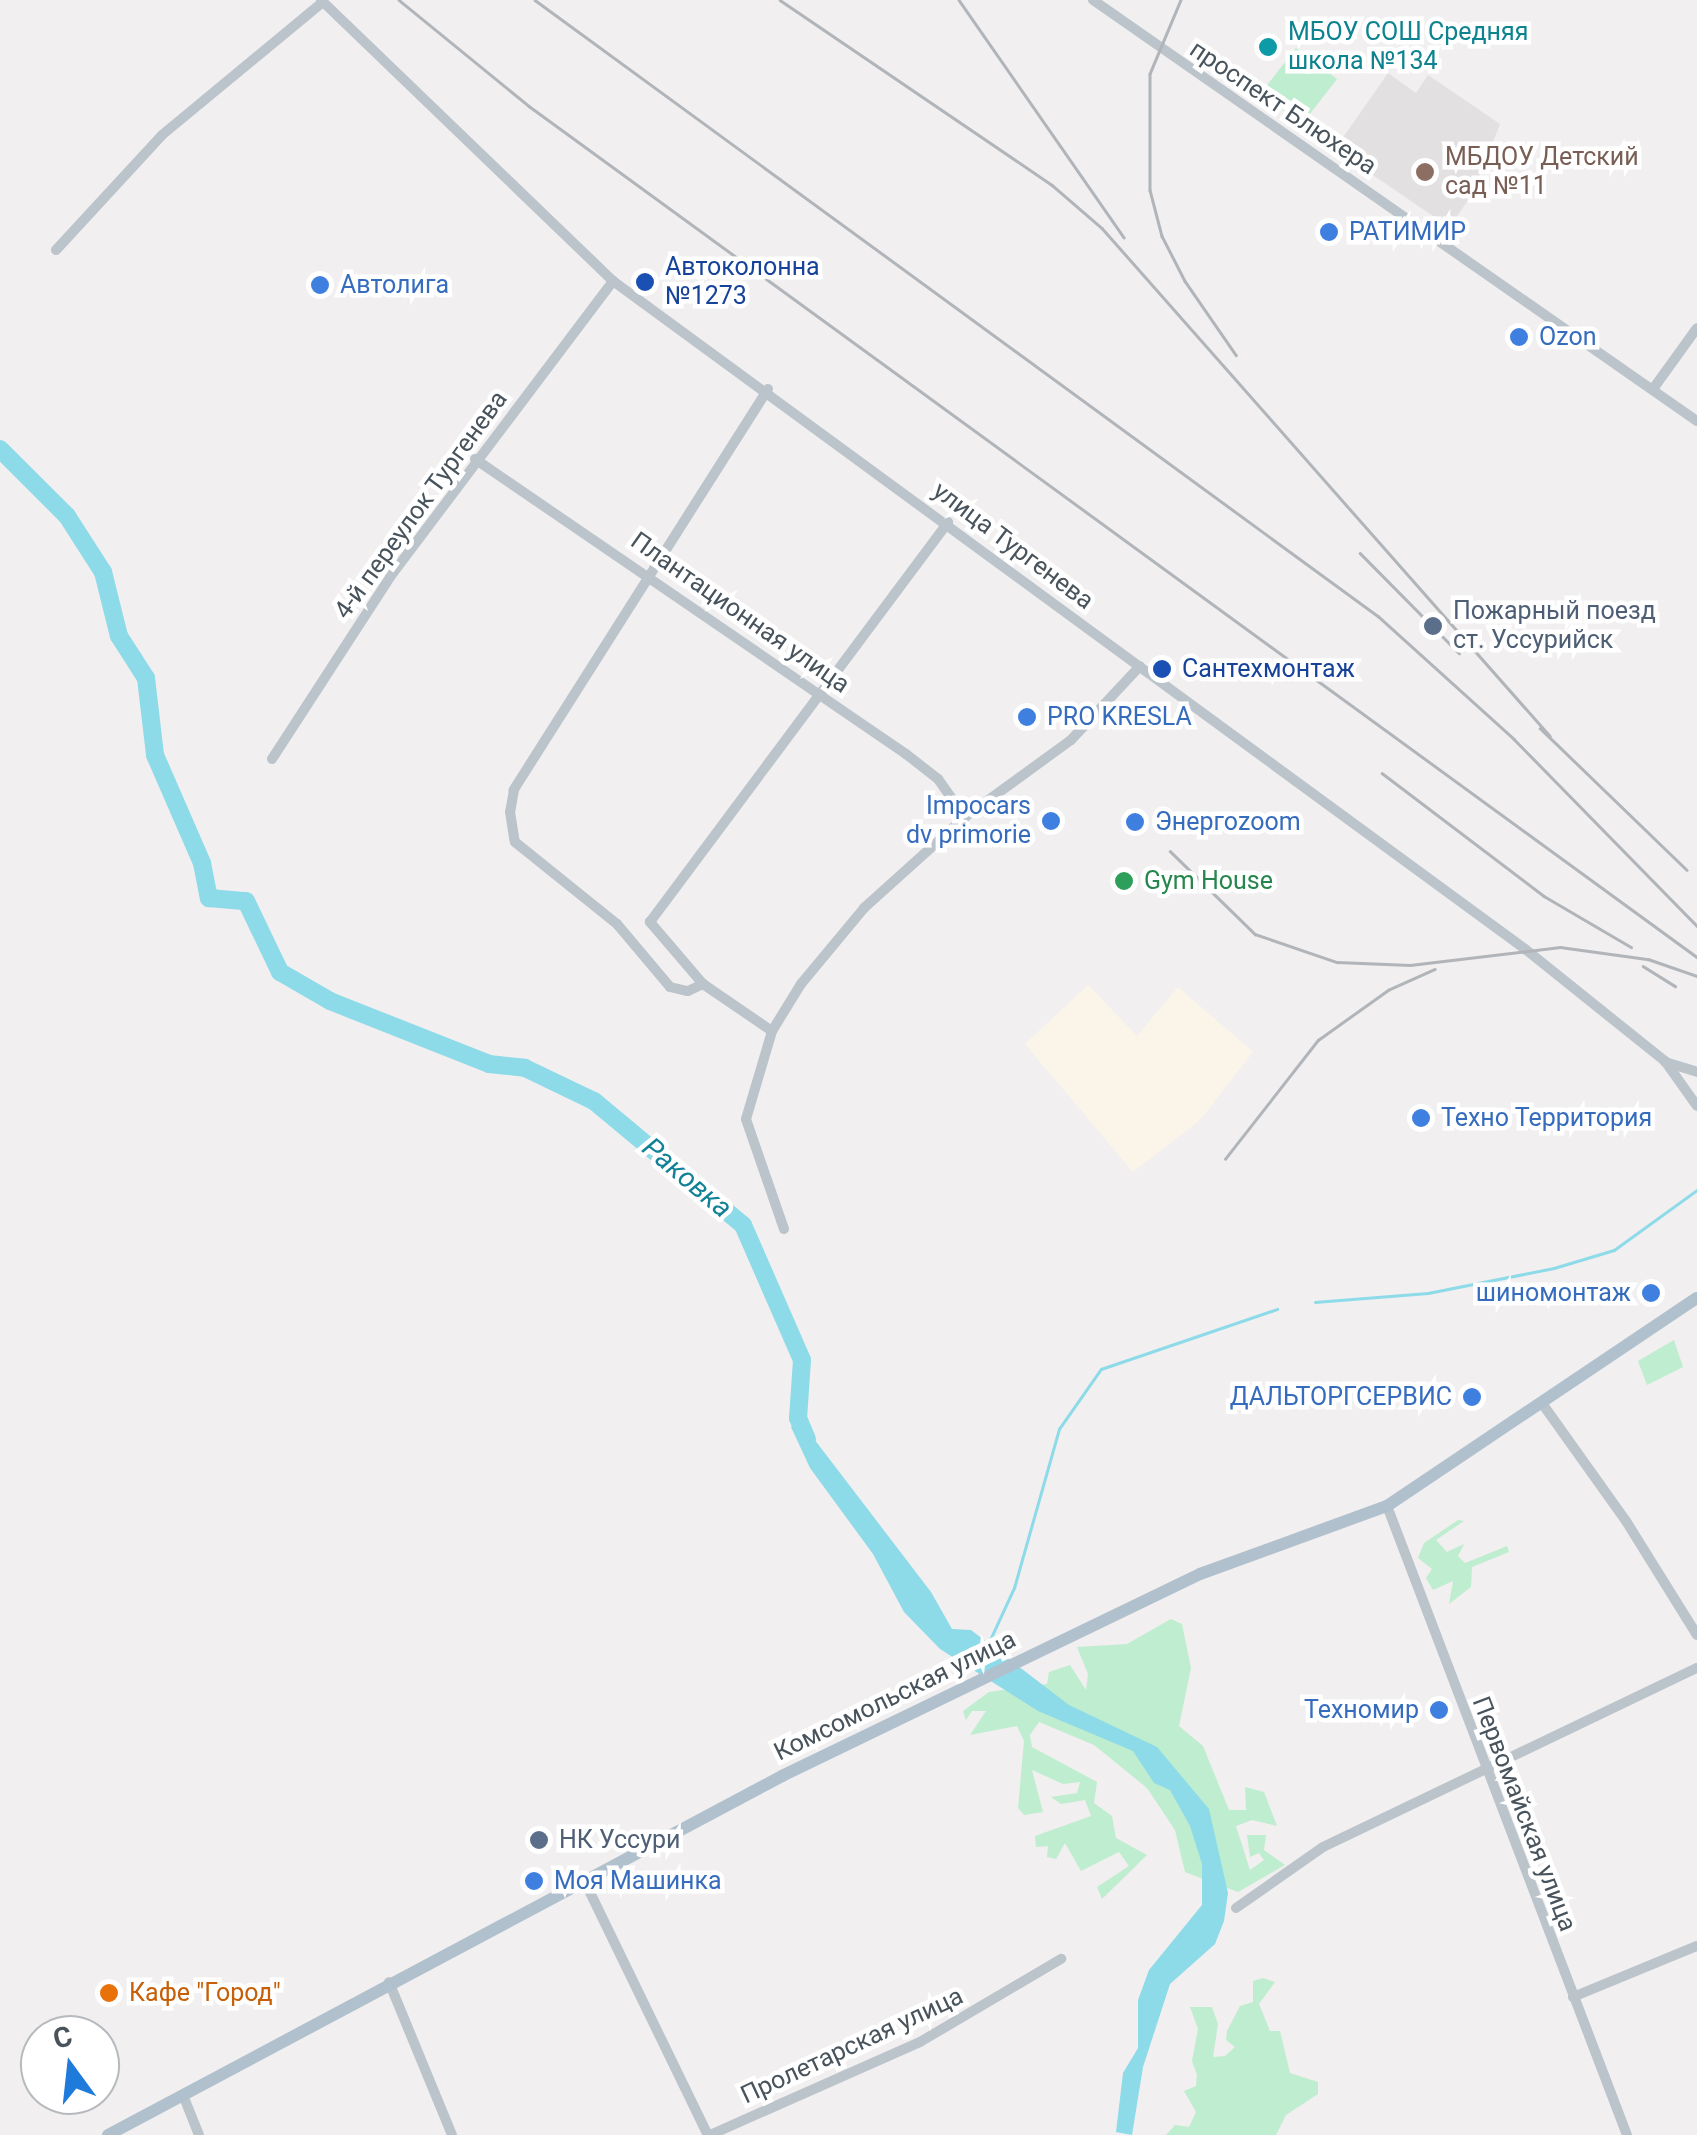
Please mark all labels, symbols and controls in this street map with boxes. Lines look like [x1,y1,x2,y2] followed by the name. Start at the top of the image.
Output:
[1288,18,1528,77] place label: МБОУ СОШ Средняя школа №134
[1184,34,1382,182] street label: проспект Блюхера
[1257,36,1279,58] marker: МБОУ СОШ Средняя школа №134
[1445,143,1639,202] place label: МБДОУ Детский сад №11
[1414,161,1436,183] marker: МБДОУ Детский сад №11
[1349,217,1466,247] place label: РАТИМИР
[1318,221,1340,243] marker: РАТИМИР
[665,253,820,312] place label: Автоколонна №1273
[340,270,449,300] place label: Автолига
[634,271,656,293] marker: Автоколонна №1273
[309,274,331,296] marker: Автолига
[1539,322,1596,352] place label: Ozon
[1508,326,1530,348] marker: Ozon
[328,385,514,625] street label: 4-й переулок Тургенева
[927,476,1099,616] street label: улица Тургенева
[625,526,855,700] street label: Плантационная улица
[1453,597,1656,656] place label: Пожарный поезд ст. Уссурийск
[1422,615,1444,637] marker: Пожарный поезд ст. Уссурийск
[1182,654,1355,684] place label: Сантехмонтаж
[1151,658,1173,680] marker: Сантехмонтаж
[1047,702,1192,732] place label: PRO KRESLA
[1016,706,1038,728] marker: PRO KRESLA
[906,792,1031,851] place label: Impocars dv primorie
[1155,807,1301,837] place label: Энергоzoom
[1040,810,1062,832] marker: Impocars dv primorie
[1124,811,1146,833] marker: Энергоzoom
[1144,866,1273,896] place label: Gym House
[1113,870,1135,892] marker: Gym House
[1441,1103,1653,1133] place label: Техно Территория
[1410,1107,1432,1129] marker: Техно Территория
[635,1131,739,1225] water label: Раковка
[1476,1278,1631,1308] place label: шиномонтаж
[1640,1282,1662,1304] marker: шиномонтаж
[1230,1382,1452,1412] place label: ДАЛЬТОРГСЕРВИС
[1461,1386,1483,1408] marker: ДАЛЬТОРГСЕРВИС
[769,1624,1021,1768] street label: Комсомольская улица
[1465,1692,1583,1936] street label: Первомайская улица
[1304,1695,1419,1725] place label: Техномир
[1428,1699,1450,1721] marker: Техномир
[559,1825,680,1855] place label: НК Уссури
[528,1829,550,1851] marker: НК Уссури
[554,1866,722,1896] place label: Моя Машинка
[523,1870,545,1892] marker: Моя Машинка
[129,1978,281,2008] place label: Кафе "Город"
[736,1981,968,2111] street label: Пролетарская улица
[98,1982,120,2004] marker: Кафе "Город"
[20,2015,120,2115] north arrow
[49,2019,76,2056] text: С

